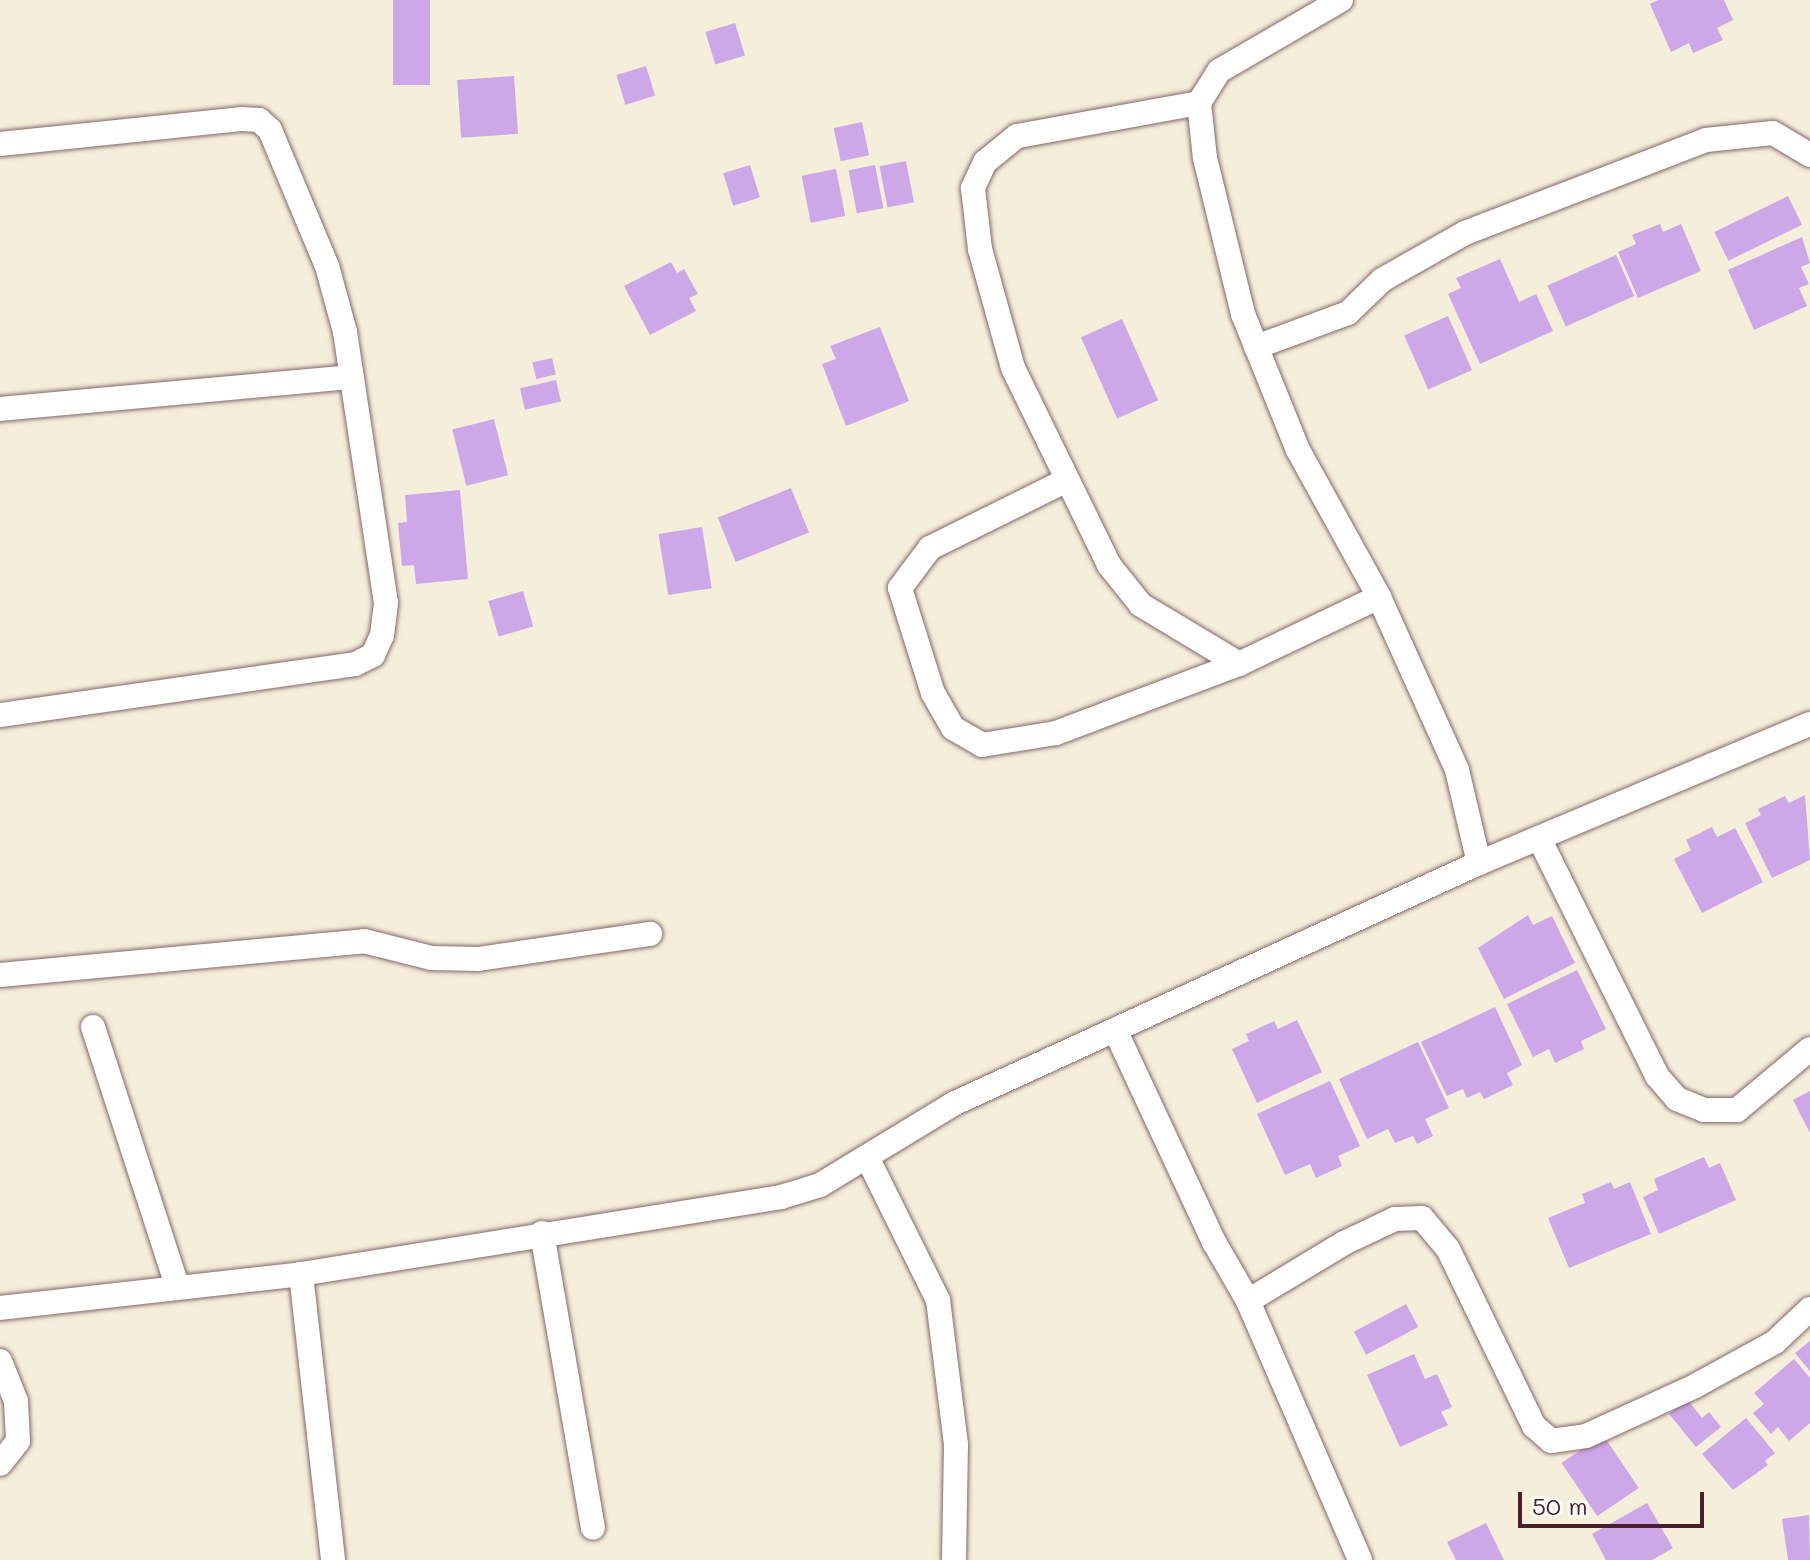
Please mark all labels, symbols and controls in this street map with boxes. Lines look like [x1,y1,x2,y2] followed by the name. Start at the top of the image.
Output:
[1522,1476,1708,1526] scale bar
[1532,1490,1588,1521] text: 50 m

